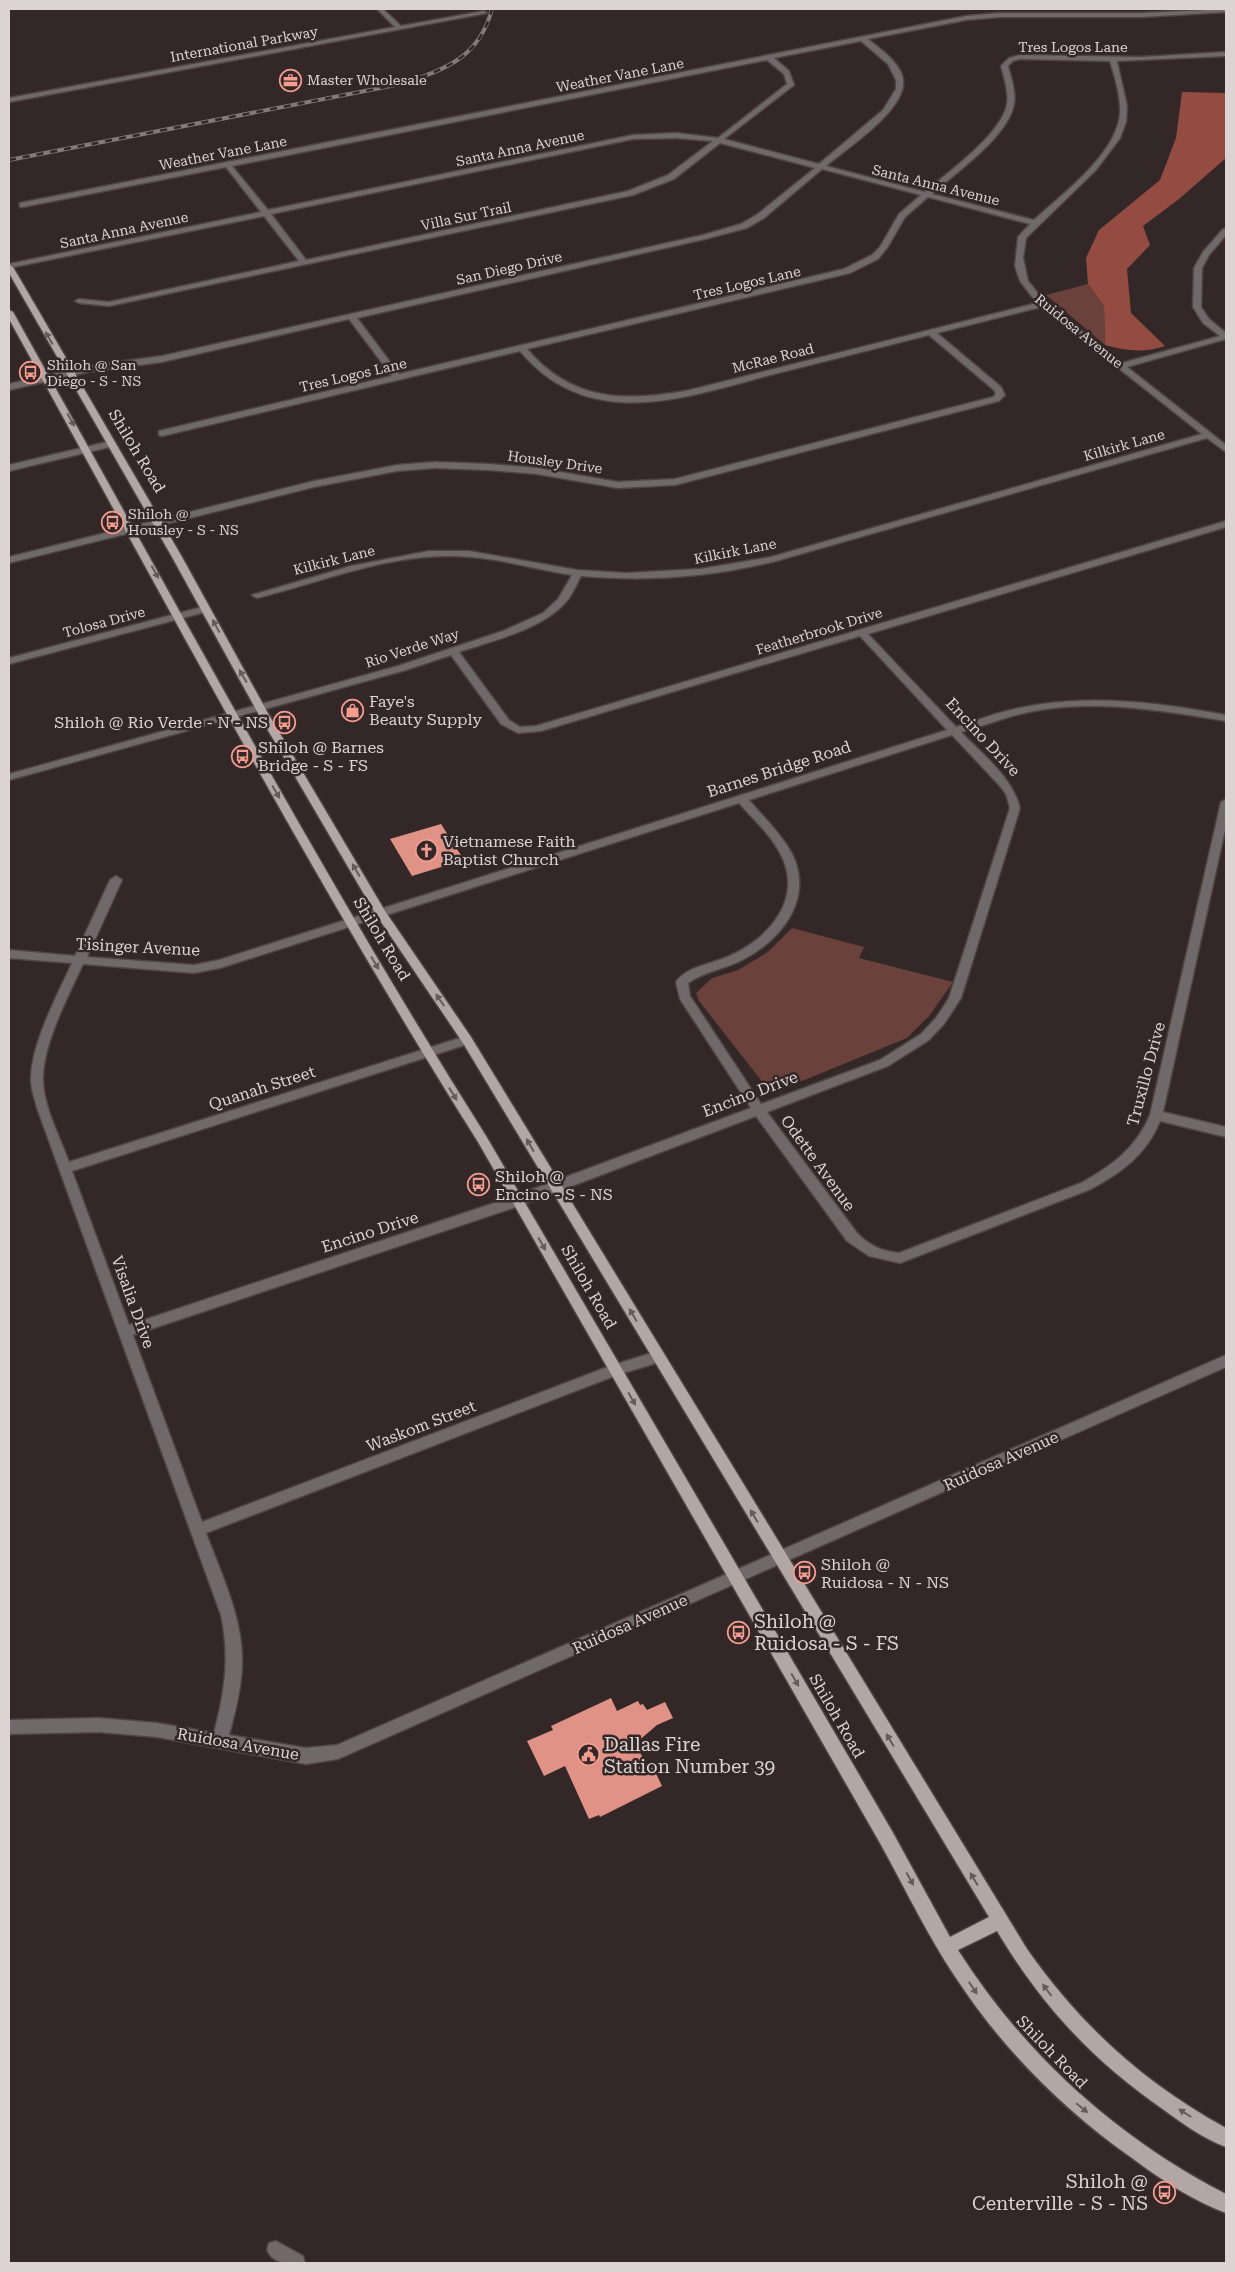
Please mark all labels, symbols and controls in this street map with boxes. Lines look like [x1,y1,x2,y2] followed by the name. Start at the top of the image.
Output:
[169,23,320,65] street label: International Parkway
[1018,39,1128,55] street label: Tres Logos Lane
[555,55,686,95] street label: Weather Vane Lane
[279,68,303,92] office icon: Master Wholesale
[307,72,427,88] place label: Master Wholesale
[454,127,586,169] street label: Santa Anna Avenue
[158,133,289,173] street label: Weather Vane Lane
[871,161,1002,209] street label: Santa Anna Avenue
[419,198,513,233] street label: Villa Sur Trail
[58,209,190,251] street label: Santa Anna Avenue
[455,248,564,288] street label: San Diego Drive
[692,263,802,303] street label: Tres Logos Lane
[1032,291,1126,371] street label: Ruidosa Avenue
[45,331,54,344] one-way arrow
[730,340,816,376] street label: McRae Road
[298,355,408,395] street label: Tres Logos Lane
[47,357,142,389] place label: Shiloh @ San Diego - S - NS
[19,361,43,385] bus stop icon: Shiloh @ San Diego - S - NS
[105,406,169,496] street label: Shiloh Road
[67,413,75,428] one-way arrow
[1082,426,1167,464] street label: Kilkirk Lane
[506,447,604,477] street label: Housley Drive
[128,506,239,538] place label: Shiloh @ Housley - S - NS
[100,510,124,534] bus stop icon: Shiloh @ Housley - S - NS
[692,535,778,567] street label: Kilkirk Lane
[292,542,377,578] street label: Kilkirk Lane
[150,565,159,578] one-way arrow
[61,603,147,641] street label: Tolosa Drive
[754,604,884,658] street label: Featherbrook Drive
[211,620,220,633] one-way arrow
[363,625,462,671] street label: Rio Verde Way
[239,668,247,683] one-way arrow
[369,692,483,729] place label: Faye's Beauty Supply
[942,694,1024,780] street label: Encino Drive
[341,698,365,722] shop icon: Faye's Beauty Supply
[272,710,296,734] bus stop icon: Shiloh @ Rio Verde - N - NS
[54,713,268,732] place label: Shiloh @ Rio Verde - N - NS
[705,737,853,801] street label: Barnes Bridge Road
[258,738,384,775] place label: Shiloh @ Barnes Bridge - S - FS
[230,744,254,768] bus stop icon: Shiloh @ Barnes Bridge - S - FS
[272,784,280,799] one-way arrow
[443,832,576,869] place label: Vietnamese Faith Baptist Church
[415,838,439,862] church icon: Vietnamese Faith Baptist Church
[352,864,361,877] one-way arrow
[350,894,414,984] street label: Shiloh Road
[75,934,201,960] street label: Tisinger Avenue
[370,957,379,970] one-way arrow
[435,993,445,1006] one-way arrow
[1123,1020,1169,1128] street label: Truxillo Drive
[206,1062,318,1114] street label: Quanah Street
[700,1067,801,1121] street label: Encino Drive
[449,1087,458,1100] one-way arrow
[777,1111,859,1215] street label: Odette Avenue
[526,1137,534,1152] one-way arrow
[495,1167,613,1204] place label: Shiloh @ Encino - S - NS
[467,1173,491,1197] bus stop icon: Shiloh @ Encino - S - NS
[319,1207,421,1257] street label: Encino Drive
[537,1237,546,1250] one-way arrow
[557,1242,621,1332] street label: Shiloh Road
[107,1253,159,1351] street label: Visalia Drive
[628,1309,637,1322] one-way arrow
[628,1393,637,1406] one-way arrow
[364,1396,479,1456] street label: Waskom Street
[941,1427,1061,1495] street label: Ruidosa Avenue
[750,1509,759,1522] one-way arrow
[821,1555,949,1592] place label: Shiloh @ Ruidosa - N - NS
[793,1561,817,1585] bus stop icon: Shiloh @ Ruidosa - N - NS
[570,1590,690,1658] street label: Ruidosa Avenue
[754,1610,899,1655] place label: Shiloh @ Ruidosa - S - FS
[726,1620,750,1644] bus stop icon: Shiloh @ Ruidosa - S - FS
[805,1671,869,1761] street label: Shiloh Road
[791,1672,799,1687] one-way arrow
[175,1724,301,1764] street label: Ruidosa Avenue
[604,1733,775,1778] place label: Dallas Fire Station Number 39
[885,1734,894,1747] one-way arrow
[576,1743,600,1767] public building icon: Dallas Fire Station Number 39
[905,1873,914,1886] one-way arrow
[969,1873,978,1886] one-way arrow
[968,1981,978,1994] one-way arrow
[1042,1983,1052,1997] one-way arrow
[1013,2012,1091,2092] street label: Shiloh Road
[1075,2102,1088,2113] one-way arrow
[1178,2108,1191,2117] one-way arrow
[972,2170,1148,2215] place label: Shiloh @ Centerville - S - NS
[1152,2180,1176,2204] bus stop icon: Shiloh @ Centerville - S - NS

